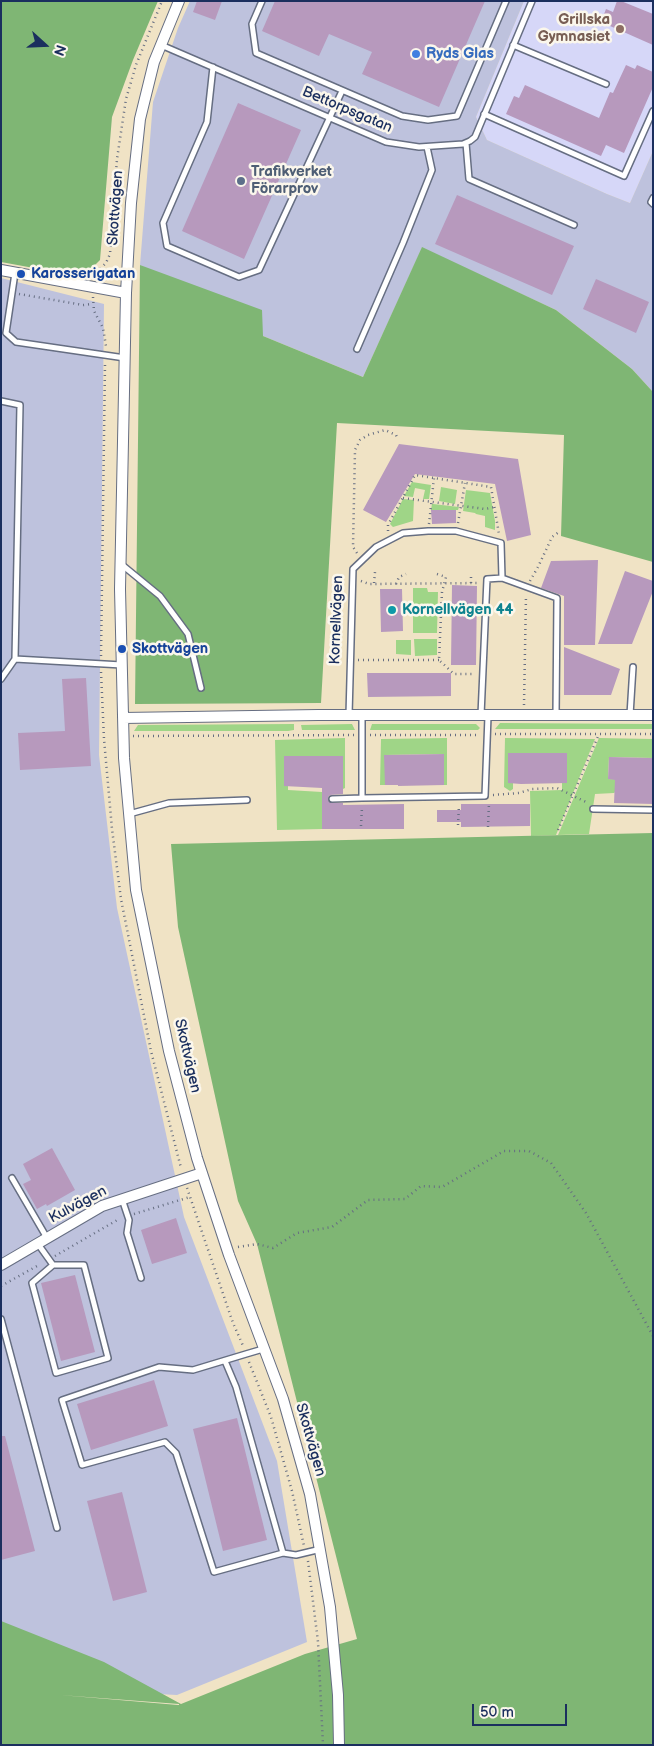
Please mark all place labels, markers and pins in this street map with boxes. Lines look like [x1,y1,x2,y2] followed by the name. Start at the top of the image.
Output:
[538,11,610,46] place label: Grillska Gymnasiet
[614,23,626,35] marker: Grillska Gymnasiet
[426,45,494,63] place label: Ryds Glas
[410,48,422,60] marker: Ryds Glas
[251,163,332,198] place label: Trafikverket Förarprov
[235,175,247,187] marker: Trafikverket Förarprov
[31,265,135,283] place label: Karosserigatan
[15,268,27,280] marker: Karosserigatan
[402,601,513,619] place label: Kornellvägen 44
[386,604,398,616] marker: Kornellvägen 44
[132,640,208,658] place label: Skottvägen
[116,643,128,655] marker: Skottvägen

